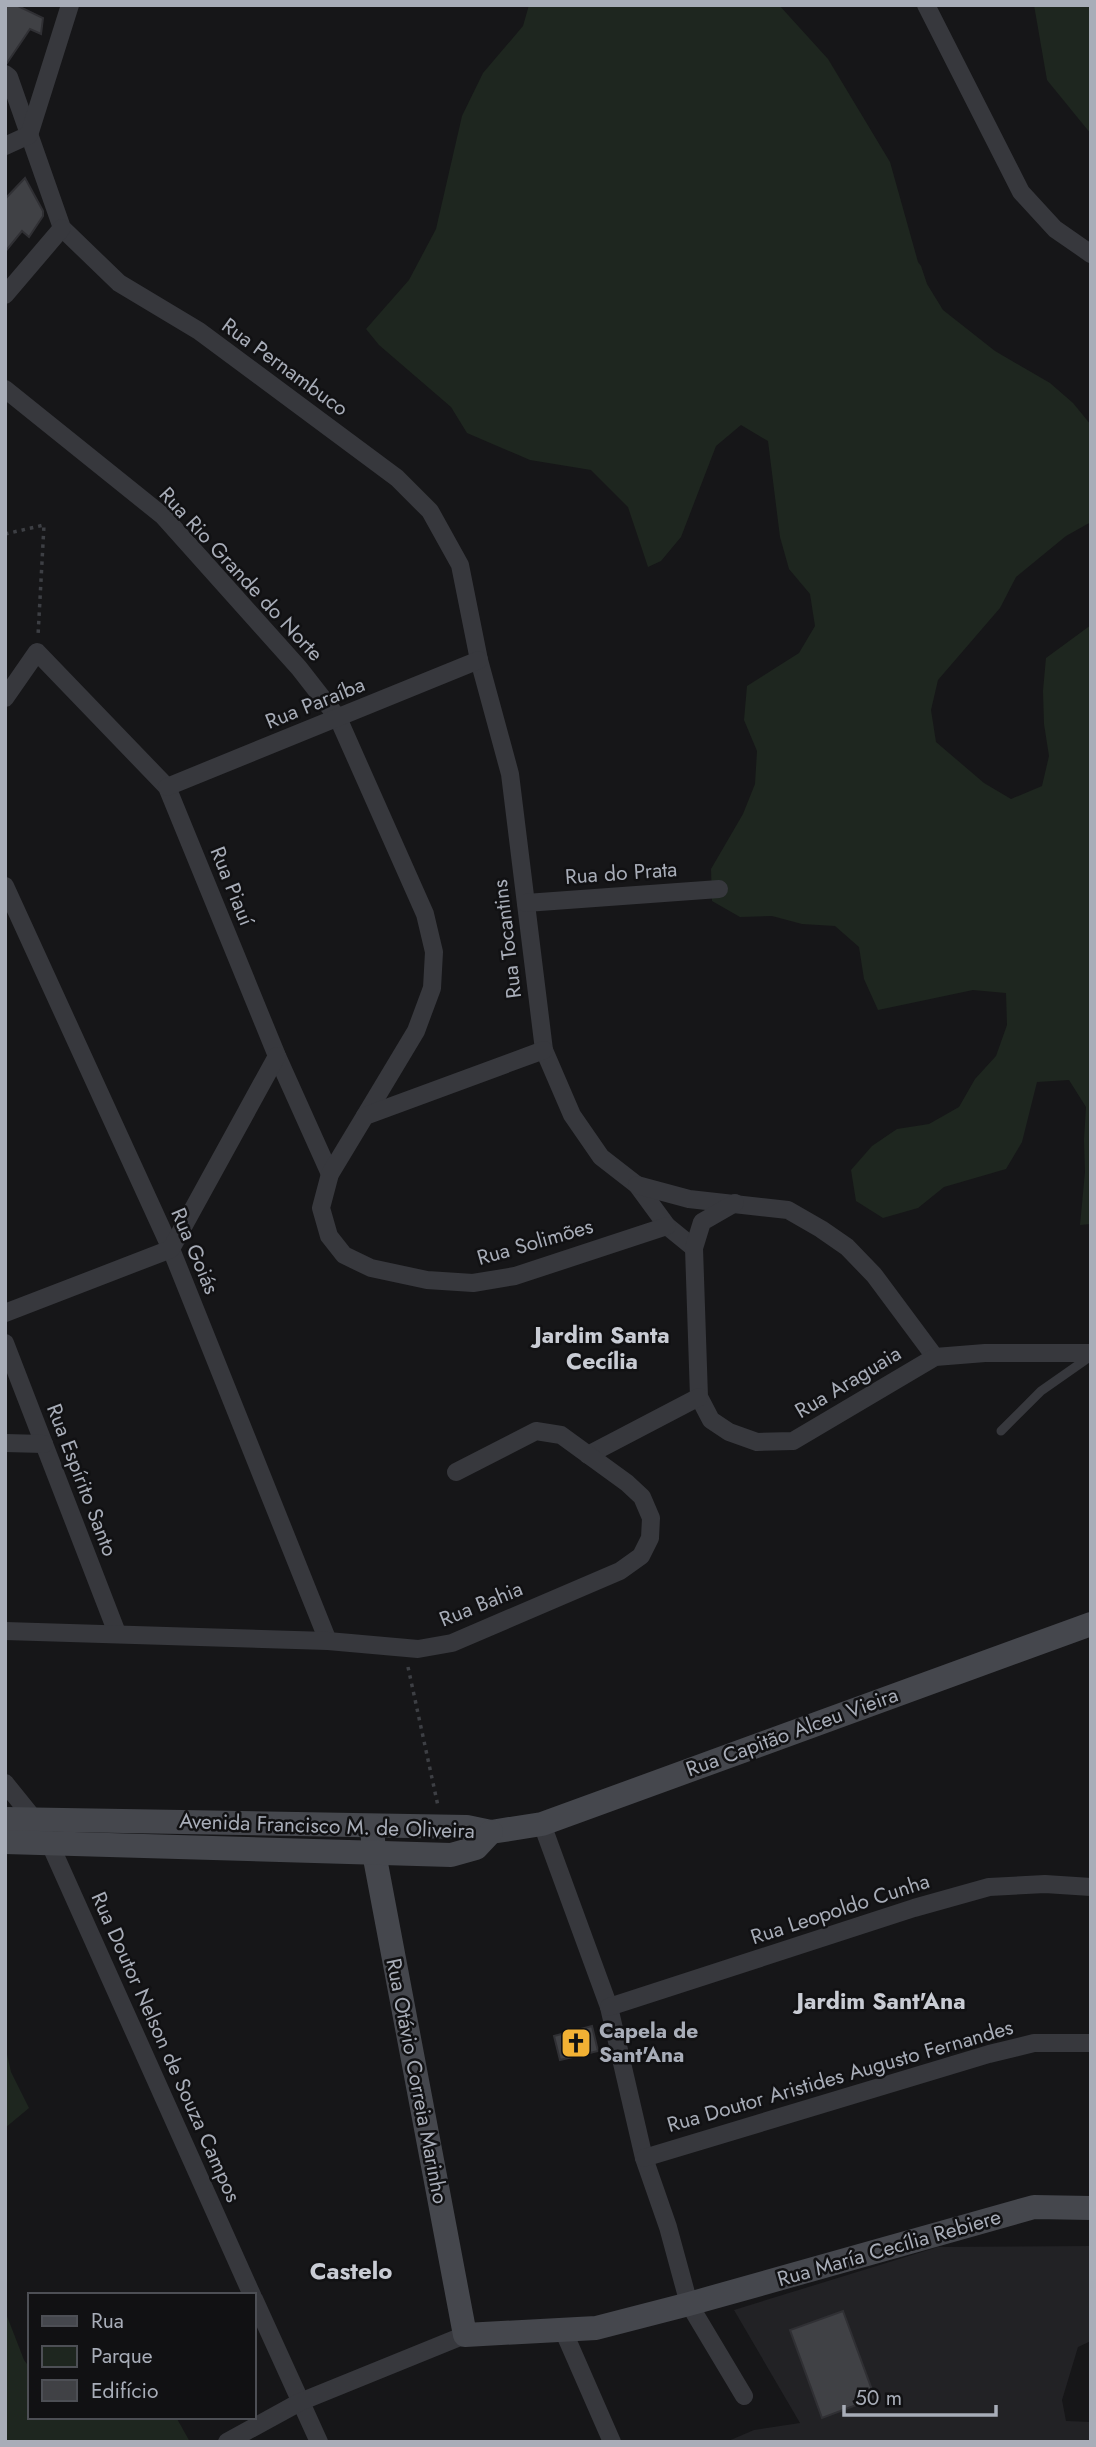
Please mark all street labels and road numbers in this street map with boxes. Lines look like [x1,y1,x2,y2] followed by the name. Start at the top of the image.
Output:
[215,311,355,423] street label: Rua Pernambuco
[152,480,330,668] street label: Rua Rio Grande do Norte
[261,669,369,737] street label: Rua Paraíba
[203,842,262,931] street label: Rua Piauí
[564,854,678,892] street label: Rua do Prata
[485,878,529,1000] street label: Rua Tocantins
[163,1203,227,1299] street label: Rua Goiás
[473,1211,597,1273] street label: Rua Solimões
[789,1338,907,1426] street label: Rua Araguaia
[39,1399,125,1561] street label: Rua Espírito Santo
[435,1574,527,1634] street label: Rua Bahia
[682,1680,902,1784] street label: Rua Capitão Alceu Vieira
[179,1806,475,1846] street label: Avenida Francisco M. de Oliveira
[747,1866,933,1952] street label: Rua Leopoldo Cunha
[84,1887,248,2207] street label: Rua Doutor Nelson de Souza Campos
[378,1956,456,2206] street label: Rua Otávio Correia Marinho
[663,2012,1017,2140] street label: Rua Doutor Aristides Augusto Fernandes
[774,2202,1004,2294] street label: Rua María Cecília Rebiere

